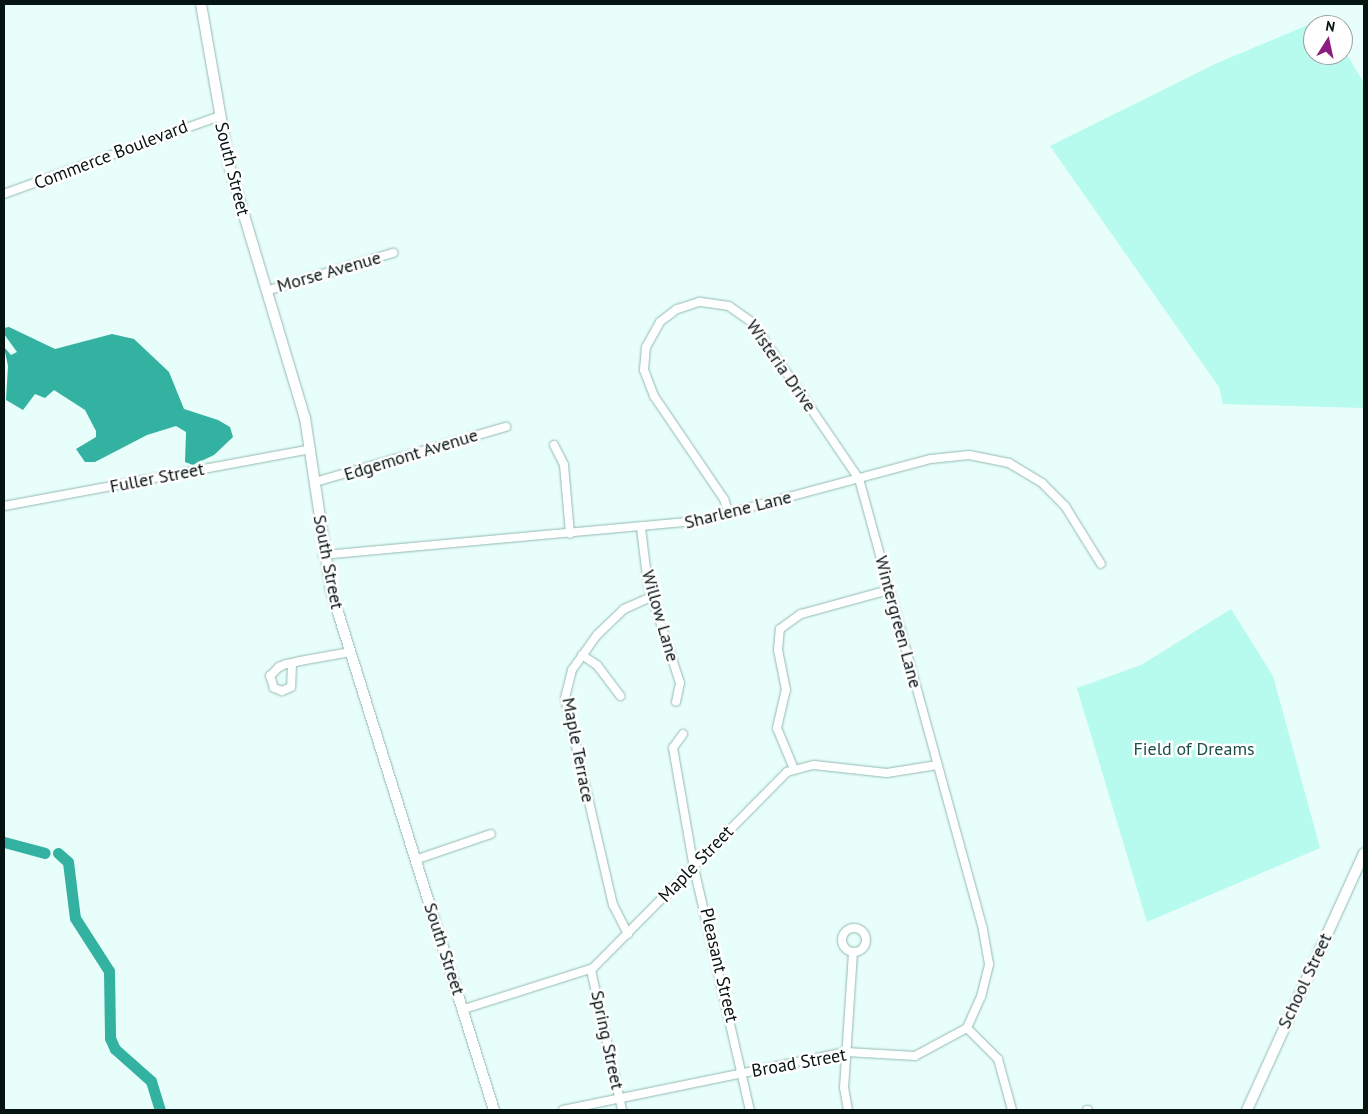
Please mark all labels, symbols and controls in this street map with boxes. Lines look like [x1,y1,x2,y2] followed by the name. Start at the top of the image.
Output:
[1303,15,1353,65] north arrow
[1324,17,1337,36] text: N
[31,116,191,194] street label: Commerce Boulevard
[210,120,254,218] street label: South Street
[274,247,384,297] street label: Morse Avenue
[741,316,821,416] street label: Wisteria Drive
[341,424,481,486] street label: Edgemont Avenue
[108,458,206,498] street label: Fuller Street
[682,486,794,534] street label: Sharlene Lane
[308,513,348,611] street label: South Street
[870,553,926,691] street label: Wintergreen Lane
[637,568,683,664] street label: Willow Lane
[557,695,599,805] street label: Maple Terrace
[1133,738,1255,760] park label: Field of Dreams
[654,821,738,907] street label: Maple Street
[419,900,469,998] street label: South Street
[695,906,743,1024] street label: Pleasant Street
[1273,930,1337,1032] street label: School Street
[586,989,628,1091] street label: Spring Street
[750,1044,848,1082] street label: Broad Street

